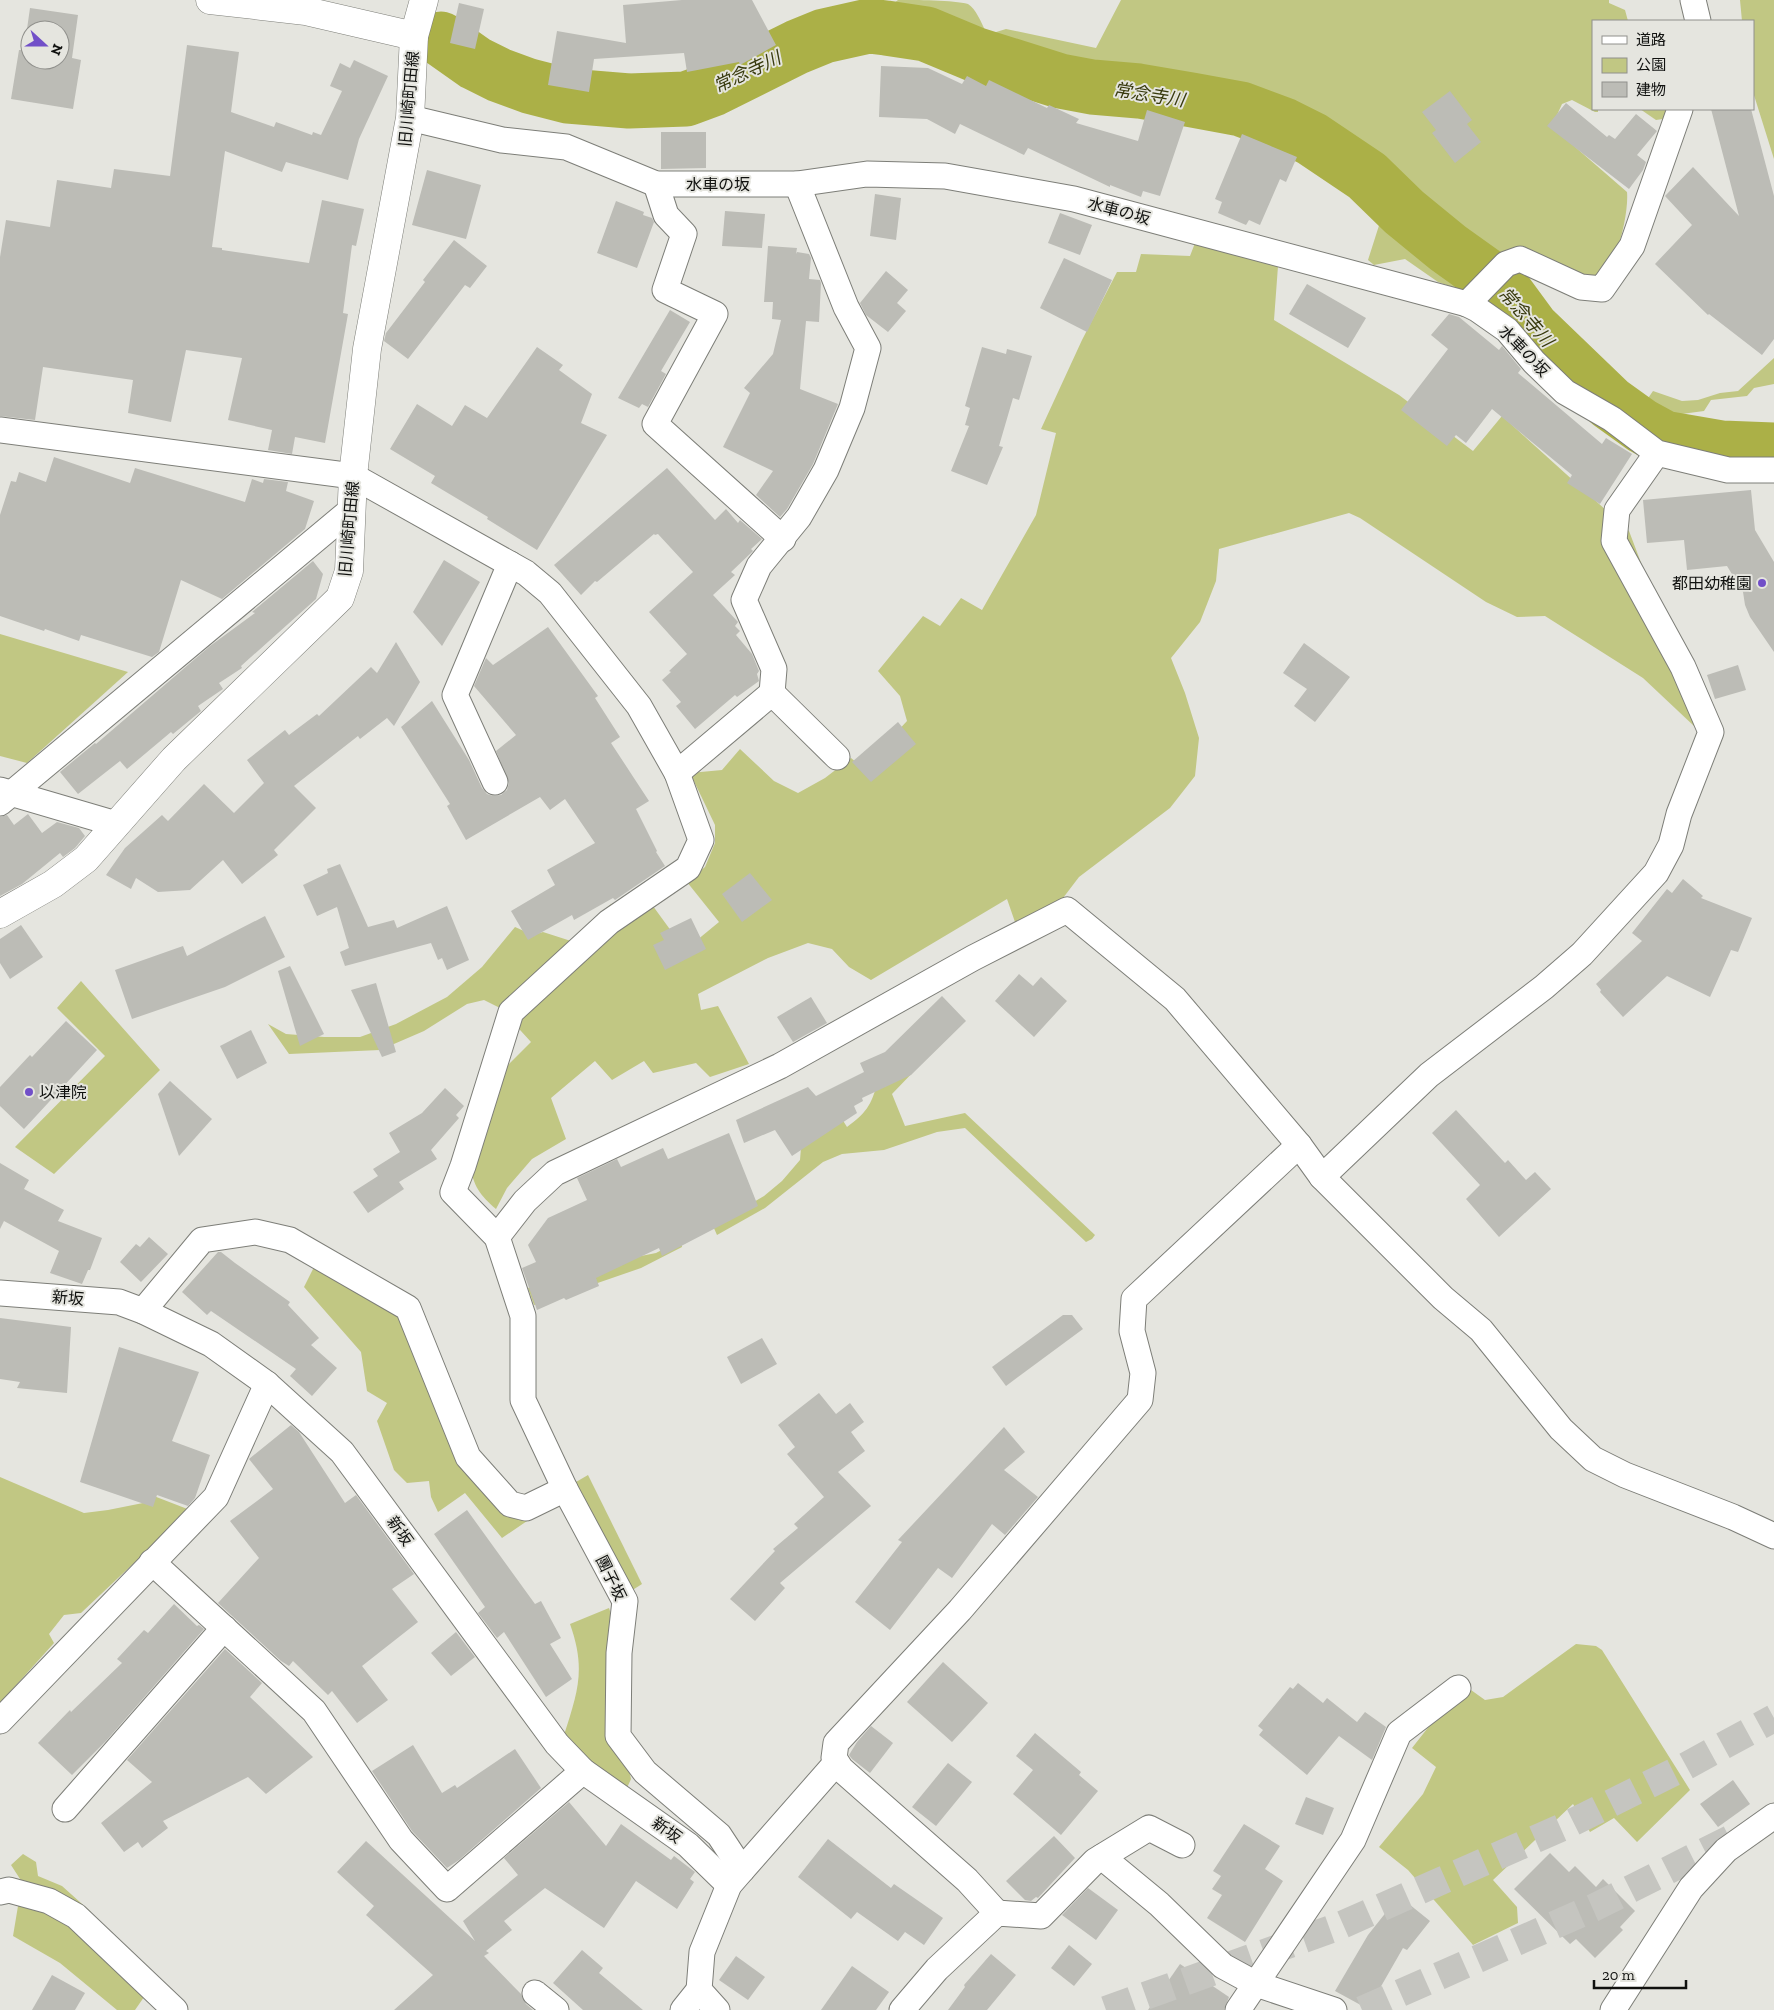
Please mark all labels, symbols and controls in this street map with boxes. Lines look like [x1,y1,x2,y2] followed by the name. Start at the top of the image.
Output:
[20,20,70,70] north arrow
[1592,20,1754,110] legend
[1636,31,1666,49] text: 道路
[47,41,67,58] text: N
[710,46,786,97] water label: 常念寺川
[395,50,423,148] street label: 旧川崎町田線
[1636,56,1666,74] text: 公園
[1112,79,1188,112] water label: 常念寺川
[1636,81,1666,99] text: 建物
[686,175,750,194] street label: 水車の坂
[1086,194,1152,228] street label: 水車の坂
[1494,283,1559,353] water label: 常念寺川
[1495,321,1553,381] street label: 水車の坂
[335,480,363,578] street label: 旧川崎町田線
[1672,574,1752,593] place label: 都田幼稚園
[1756,577,1768,589] marker: 都田幼稚園
[39,1083,87,1102] place label: 以津院
[23,1086,35,1098] marker: 以津院
[51,1287,85,1309] street label: 新坂
[383,1512,417,1550] street label: 新坂
[592,1552,630,1604] street label: 團子坂
[648,1813,686,1847] street label: 新坂
[1594,1958,1686,1990] scale bar
[1602,1966,1635,1984] text: 20 m

